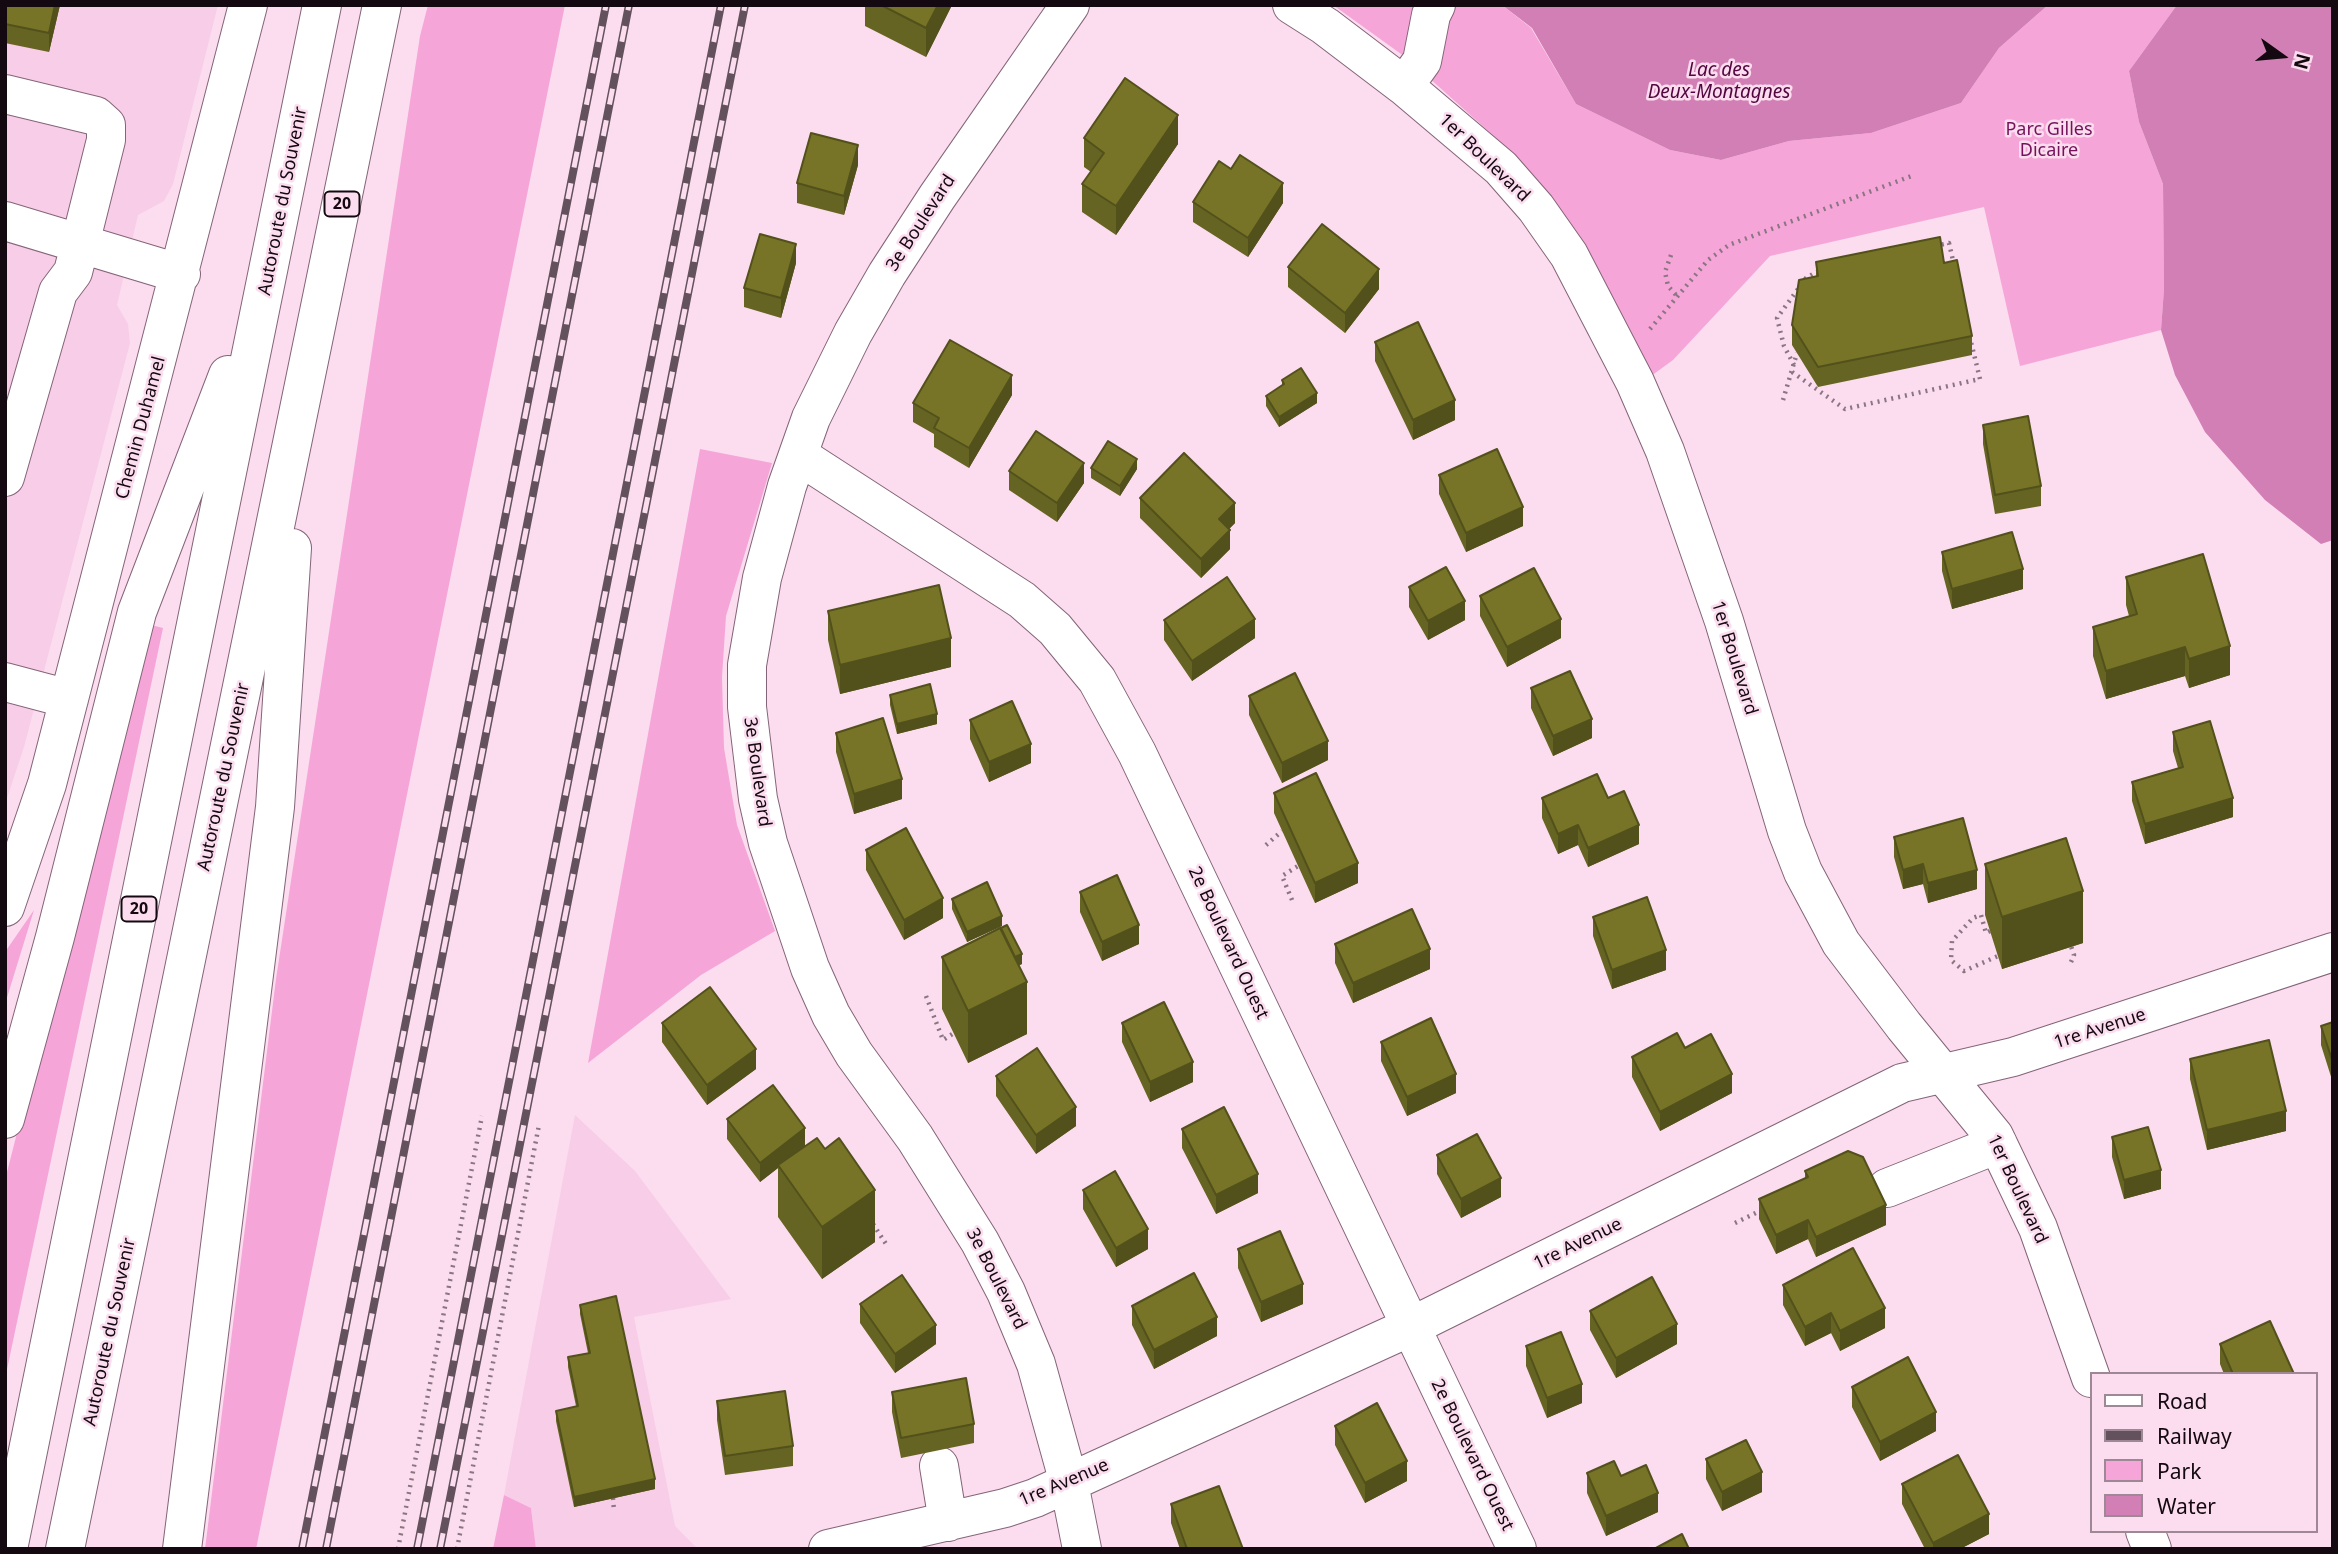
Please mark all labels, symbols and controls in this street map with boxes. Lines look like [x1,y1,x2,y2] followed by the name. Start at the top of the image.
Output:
[2247,21,2317,91] north arrow
[2288,51,2317,72] text: N
[1648,60,1790,104] water label: Lac des Deux-Montagnes
[254,105,312,297] street label: Autoroute du Souvenir
[1434,109,1534,207] street label: 1er Boulevard
[2005,119,2093,162] park label: Parc Gilles Dicaire
[882,171,960,275] street label: 3e Boulevard
[324,192,360,216] road number: 20
[112,354,170,502] street label: Chemin Duhamel
[1706,598,1762,718] street label: 1er Boulevard
[194,681,254,873] street label: Autoroute du Souvenir
[739,716,775,828] street label: 3e Boulevard
[1183,863,1273,1023] street label: 2e Boulevard Ouest
[122,897,156,922] road number: 20
[2051,1004,2149,1054] street label: 1re Avenue
[1982,1131,2052,1247] street label: 1er Boulevard
[1530,1213,1626,1275] street label: 1re Avenue
[961,1225,1031,1333] street label: 3e Boulevard
[80,1236,140,1428] street label: Autoroute du Souvenir
[2090,1372,2317,1533] legend
[1426,1376,1518,1534] street label: 2e Boulevard Ouest
[2157,1387,2207,1415] text: Road
[2157,1422,2232,1450] text: Railway
[1016,1454,1112,1512] street label: 1re Avenue
[2157,1457,2201,1485] text: Park
[2157,1492,2216,1520] text: Water

